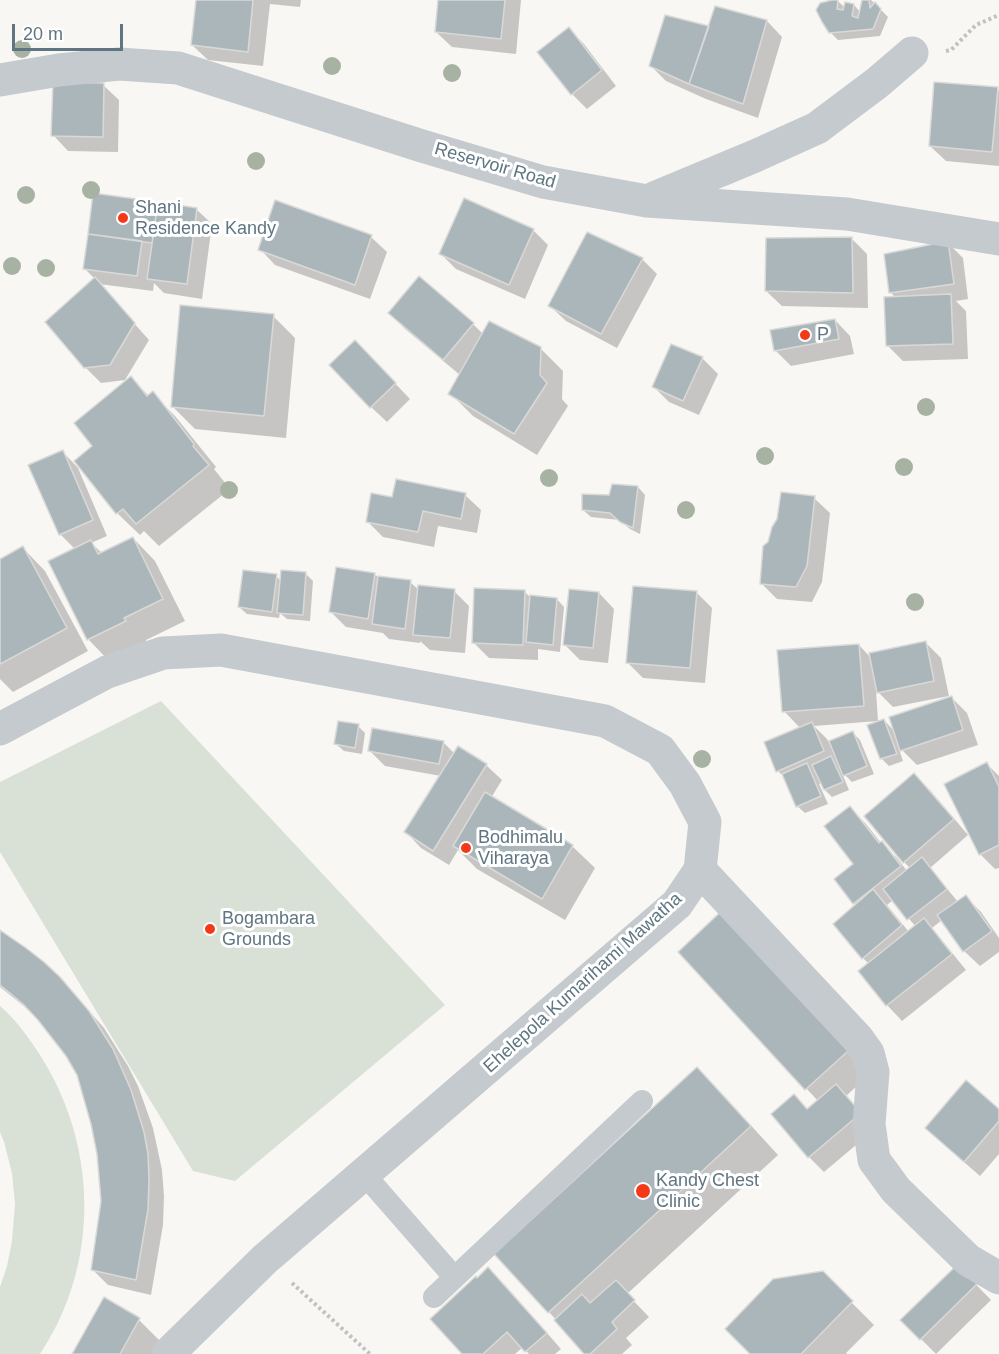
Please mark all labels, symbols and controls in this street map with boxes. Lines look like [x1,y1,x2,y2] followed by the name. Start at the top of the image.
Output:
[15,12,126,50] scale bar
[23,24,63,44] text: 20 m
[432,138,558,194] street label: Reservoir Road
[135,197,276,240] place label: Shani Residence Kandy
[116,211,130,225] marker: Shani Residence Kandy
[817,324,829,346] place label: P
[798,328,812,342] marker: P
[478,827,563,870] place label: Bodhimalu Viharaya
[459,841,473,855] marker: Bodhimalu Viharaya
[479,888,687,1078] street label: Ehelepola Kumarihami Mawatha
[222,908,315,950] place label: Bogambara Grounds
[203,922,217,936] marker: Bogambara Grounds
[656,1170,759,1212] place label: Kandy Chest Clinic
[634,1182,652,1200] marker: Kandy Chest Clinic

